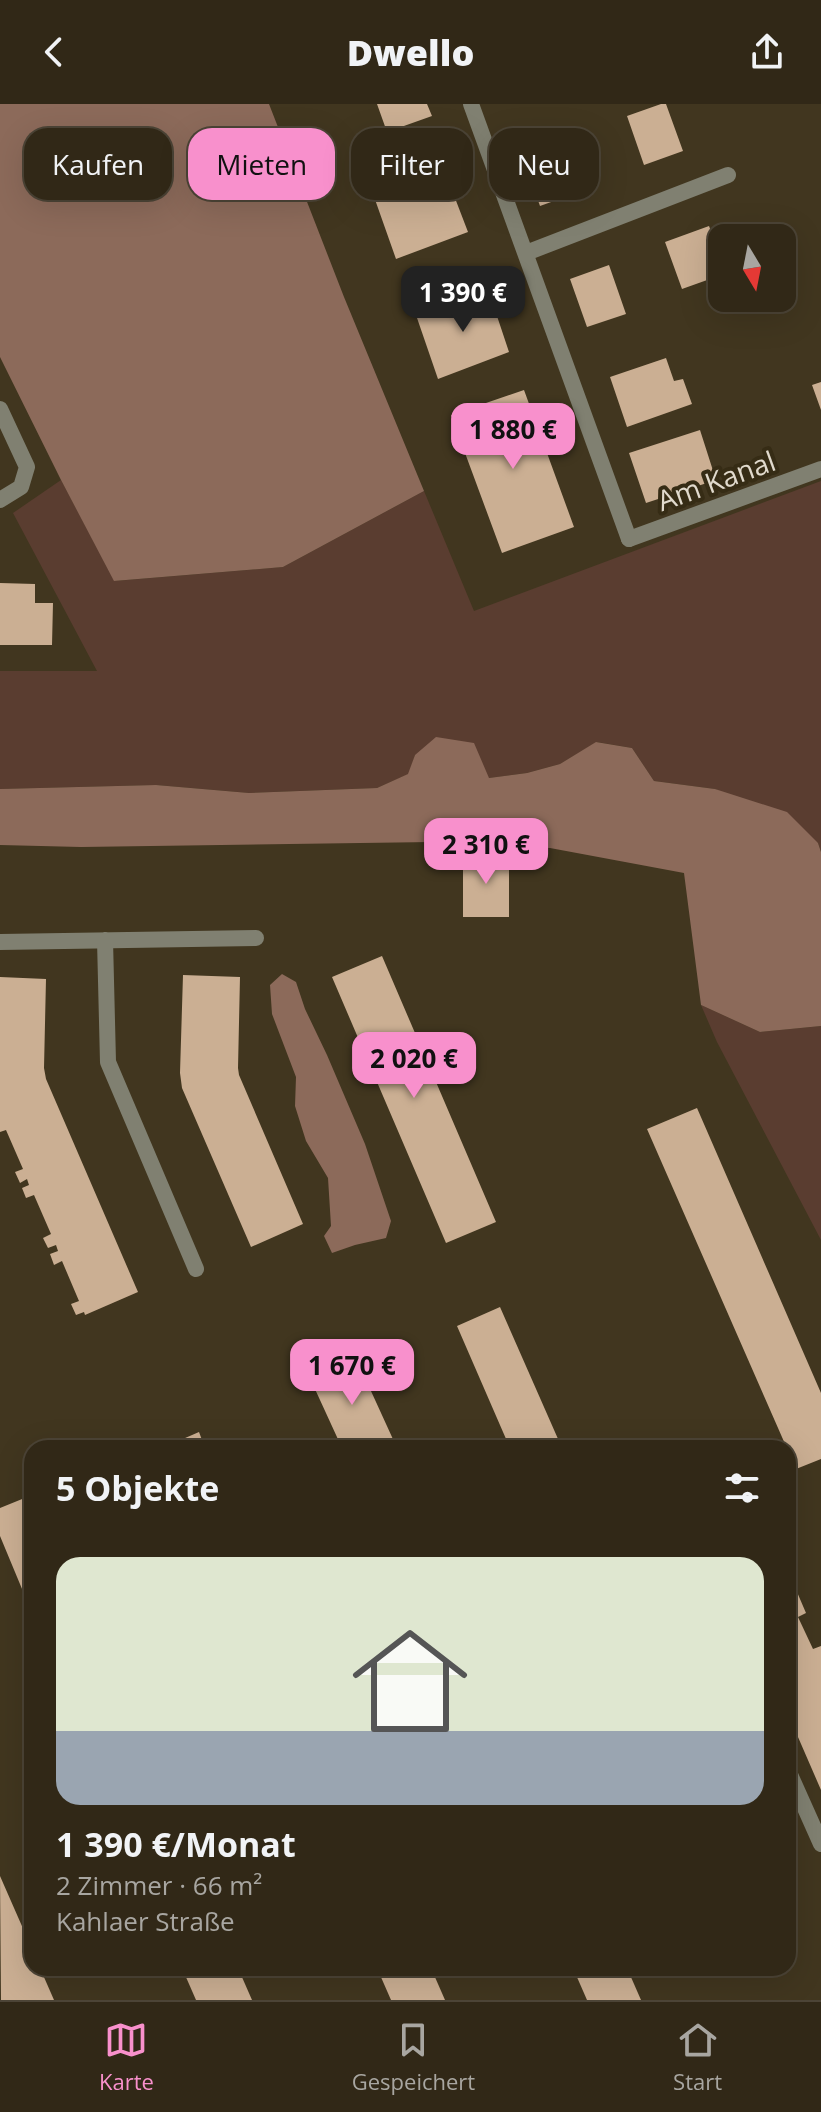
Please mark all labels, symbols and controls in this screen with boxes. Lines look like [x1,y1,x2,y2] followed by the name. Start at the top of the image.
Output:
[347,28,474,77] text: Dwello
[32,30,76,74] icon: back
[745,30,789,74] icon: share
[24,128,172,200] chip: Kaufen
[188,128,335,200] chip: Mieten
[351,128,473,200] chip: Filter
[489,128,599,200] chip: Neu
[708,224,796,312] north arrow
[708,224,796,312] map controls
[389,266,537,334] pin: 1 390 €
[419,274,507,310] text: 1 390 €
[439,403,587,471] pin: 1 880 €
[469,411,557,447] text: 1 880 €
[652,441,780,519] street label: Am Kanal
[412,818,560,886] pin: 2 310 €
[442,826,530,862] text: 2 310 €
[340,1032,488,1100] pin: 2 020 €
[370,1040,458,1076] text: 2 020 €
[278,1339,426,1407] pin: 1 670 €
[308,1347,396,1383] text: 1 670 €
[56,1465,219,1511] text: 5 Objekte
[720,1466,764,1510] icon: filters
[338,1609,482,1753] icon: home
[56,1821,296,1867] text: 1 390 €/Monat
[56,1867,262,1903] text: 2 Zimmer · 66 m²
[56,1903,235,1939] text: Kahlaer Straße
[99,2018,154,2096] tab: Karte
[352,2018,475,2096] tab: Gespeichert
[673,2018,722,2096] tab: Start

